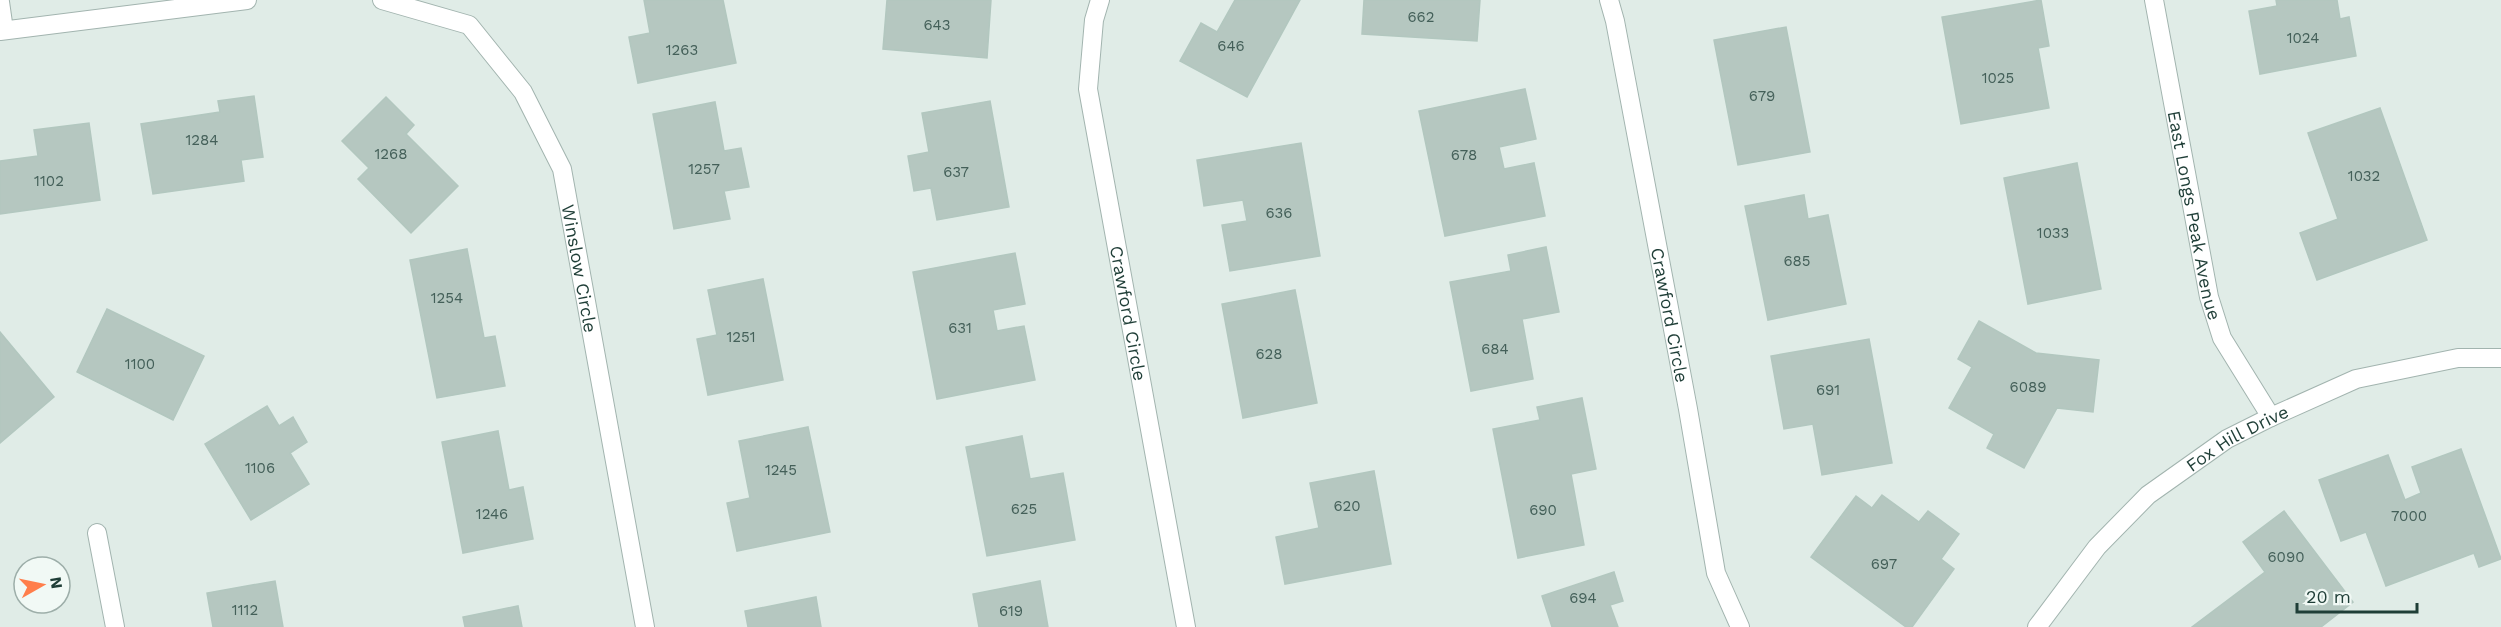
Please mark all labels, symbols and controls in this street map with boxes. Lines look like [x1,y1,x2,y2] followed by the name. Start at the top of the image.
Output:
[1408,8,1435,26] house number: 662
[923,16,951,34] house number: 643
[2287,29,2319,47] house number: 1024
[1217,37,1245,55] house number: 646
[666,41,698,59] house number: 1263
[1982,69,2014,87] house number: 1025
[1749,87,1775,105] house number: 679
[2164,109,2226,322] street label: East Longs Peak Avenue
[185,131,219,149] house number: 1284
[375,145,407,163] house number: 1268
[1451,146,1477,164] house number: 678
[688,160,720,178] house number: 1257
[943,163,969,181] house number: 637
[2348,167,2380,185] house number: 1032
[34,172,64,190] house number: 1102
[558,203,602,334] street label: Winslow Circle
[1266,204,1293,222] house number: 636
[2037,224,2069,242] house number: 1033
[1106,244,1151,382] street label: Crawford Circle
[1647,246,1693,384] street label: Crawford Circle
[1783,252,1811,270] house number: 685
[431,289,463,307] house number: 1254
[948,319,972,337] house number: 631
[726,328,756,346] house number: 1251
[1481,340,1509,358] house number: 684
[1255,345,1283,363] house number: 628
[125,355,155,373] house number: 1100
[2010,378,2046,396] house number: 6089
[1816,381,1840,399] house number: 691
[2182,400,2291,475] street label: Fox Hill Drive
[245,459,275,477] house number: 1106
[765,461,797,479] house number: 1245
[1333,497,1361,515] house number: 620
[1011,500,1037,518] house number: 625
[1529,501,1557,519] house number: 690
[476,505,508,523] house number: 1246
[2391,507,2427,525] house number: 7000
[2267,548,2305,566] house number: 6090
[12,555,72,615] north arrow
[1871,555,1897,573] house number: 697
[46,575,67,590] text: N
[2297,576,2417,614] scale bar
[2306,586,2351,607] text: 20 m
[1569,589,1597,607] house number: 694
[232,601,258,619] house number: 1112
[999,602,1023,620] house number: 619

